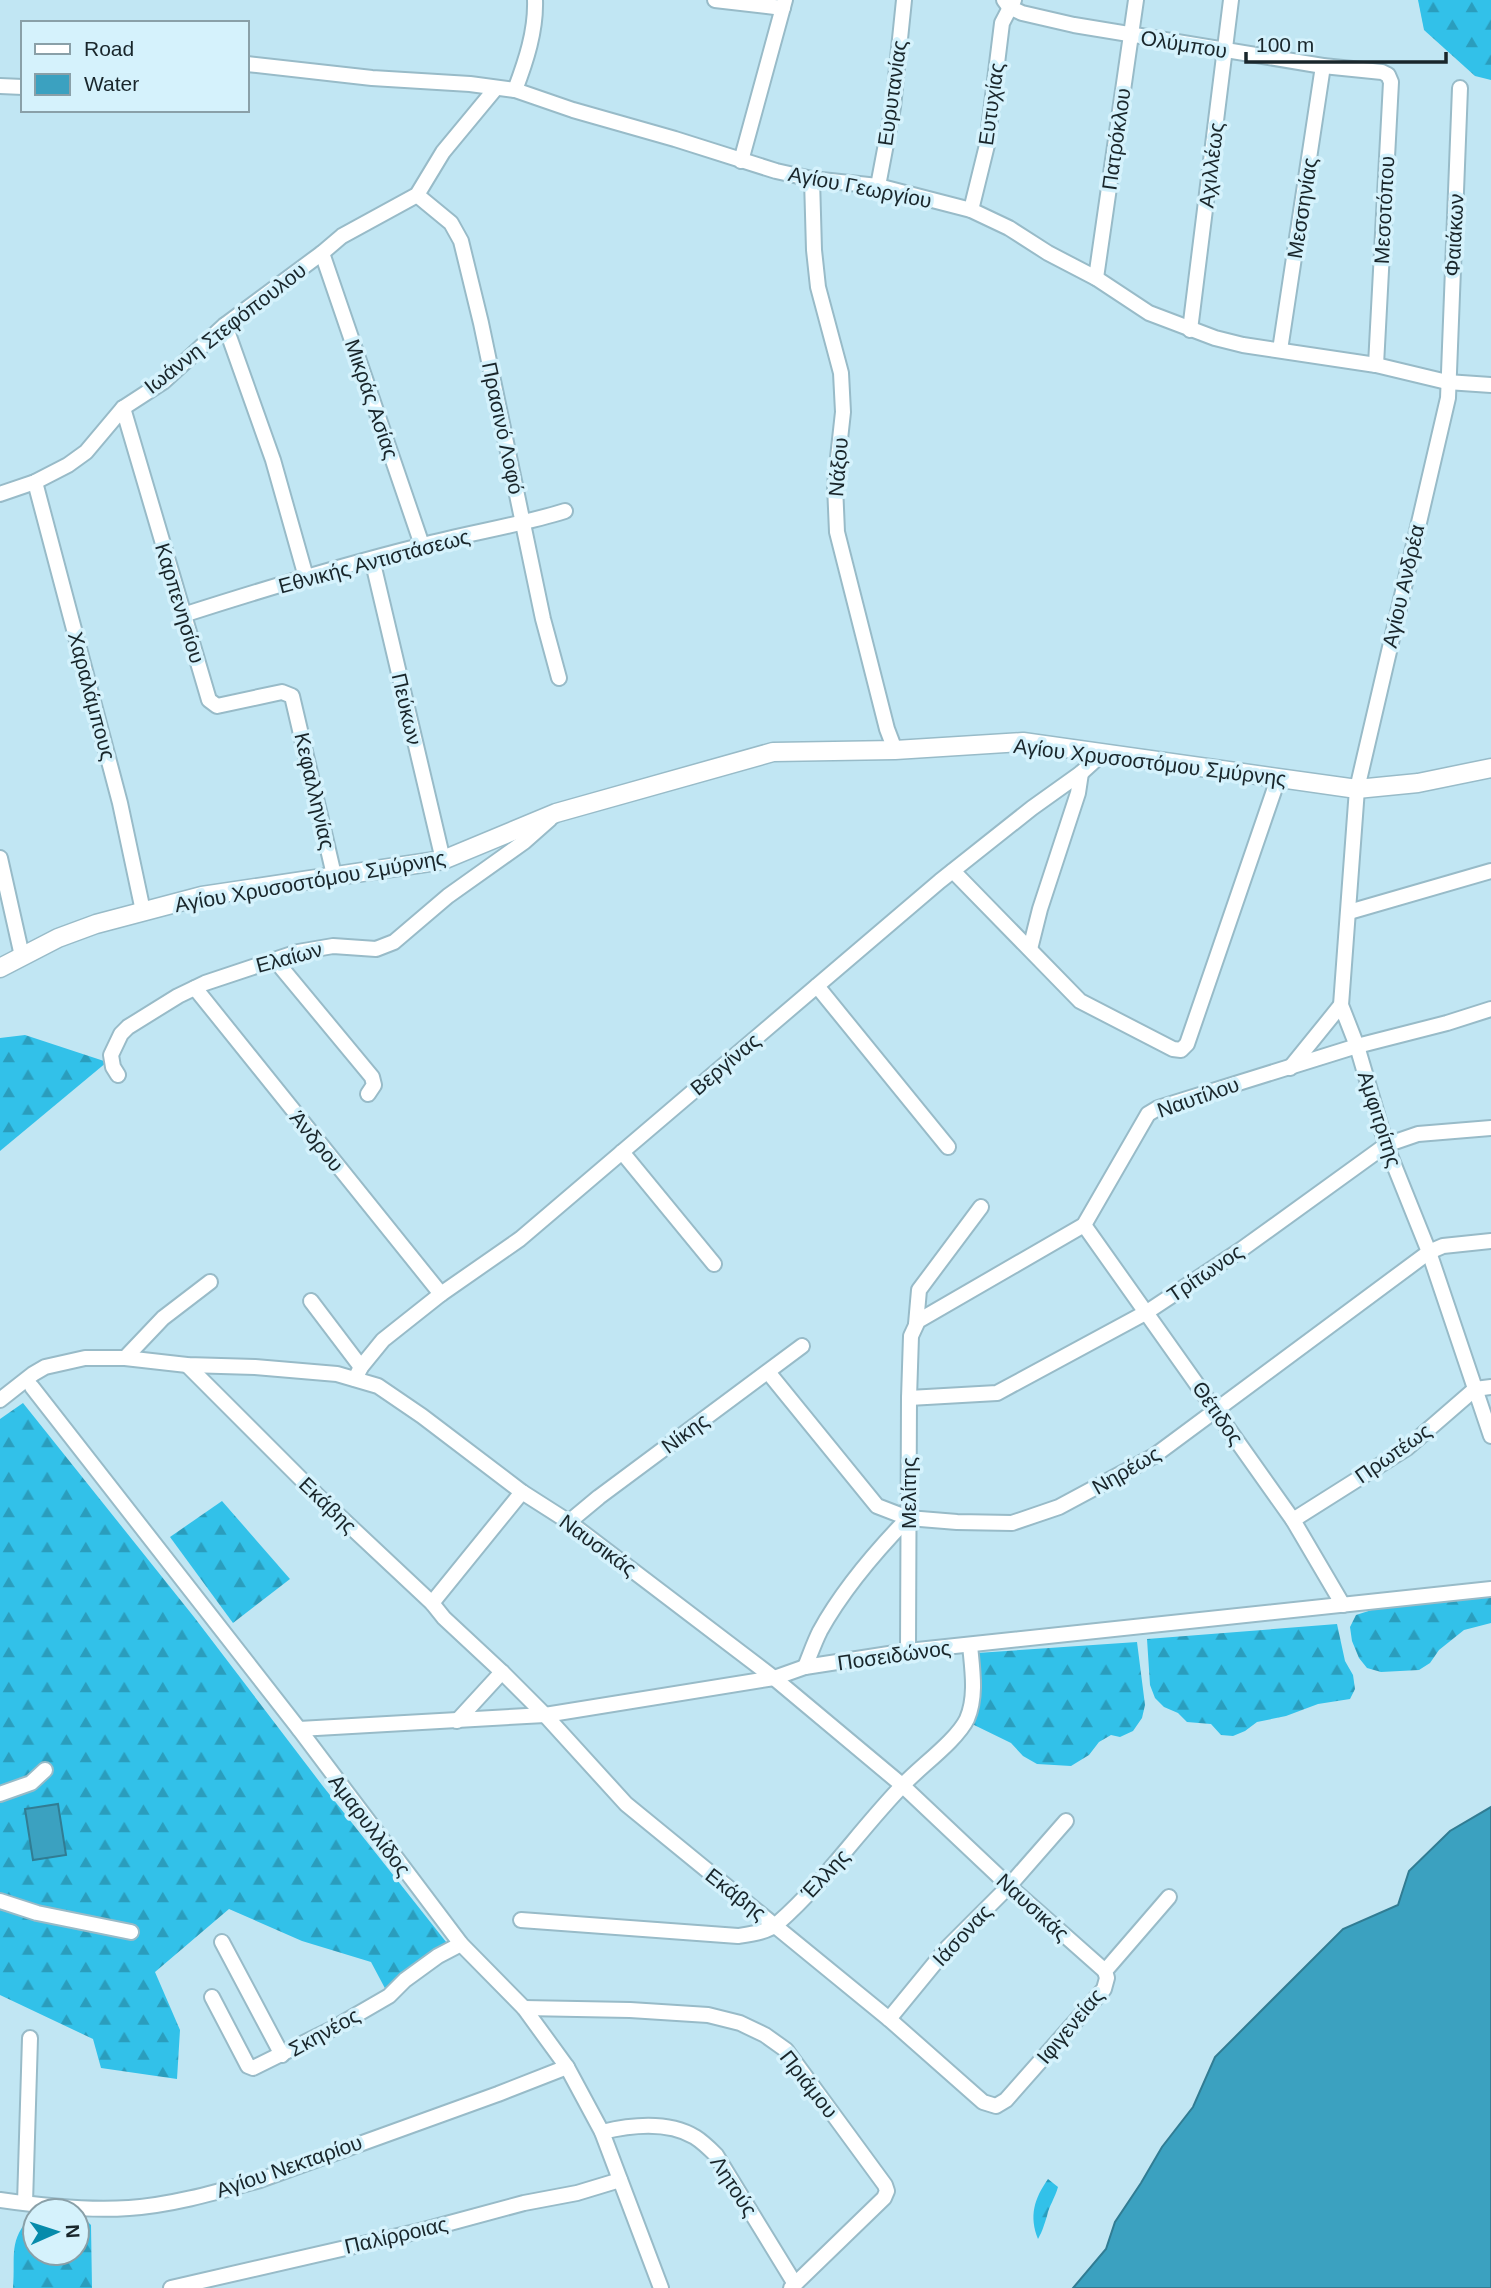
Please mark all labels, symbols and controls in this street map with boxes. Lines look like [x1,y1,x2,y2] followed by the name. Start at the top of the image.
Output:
[21,21,248,112] legend
[1246,21,1446,65] scale bar
[1139,26,1229,62] street label: Ολύμπου
[1256,33,1314,56] text: 100 m
[84,37,134,60] text: Road
[873,39,911,147] street label: Ευρυτανίας
[974,61,1008,147] street label: Ευτυχίας
[84,72,139,95] text: Water
[1097,86,1135,192] street label: Πατρόκλου
[1194,121,1228,209] street label: Αχιλλέως
[1370,155,1398,265] street label: Μεσοτόπου
[1283,156,1321,260] street label: Μεσσηνίας
[786,162,934,212] street label: Αγίου Γεωργίου
[1440,193,1468,277] street label: Φαιάκων
[140,258,310,398] street label: Ιωάννη Στεφόπουλου
[341,336,403,462] street label: Μικράς Ασίας
[478,360,528,496] street label: Πρασινό Λοφό
[824,436,852,498] street label: Νάξου
[1378,522,1428,650] street label: Αγίου Ανδρέα
[276,524,472,598] street label: Εθνικής Αντιστάσεως
[151,540,209,666] street label: Καρπενησίου
[64,629,120,763] street label: Χαραλάμπους
[388,671,426,747] street label: Πεύκων
[290,730,340,852] street label: Κεφαλληνίας
[1012,734,1288,790] street label: Αγίου Χρυσοστόμου Σμύρνης
[173,846,447,916] street label: Αγίου Χρυσοστόμου Σμύρνης
[253,937,325,977] street label: Ελαίων
[686,1028,764,1100] street label: Βεργίνας
[1354,1068,1406,1170] street label: Αμφιτρίτης
[1154,1072,1242,1122] street label: Ναυτίλου
[286,1106,348,1176] street label: Άνδρου
[1163,1239,1247,1307] street label: Τρίτωνος
[1188,1377,1248,1449] street label: Θέτιδος
[657,1408,713,1458] street label: Νίκης
[1351,1419,1435,1487] street label: Πρωτέως
[1088,1441,1164,1499] street label: Νηρέως
[897,1457,920,1529] street label: Μελίτης
[295,1472,361,1538] street label: Εκάβης
[555,1510,641,1580] street label: Ναυσικάς
[836,1636,952,1674] street label: Ποσειδώνος
[324,1770,416,1880] street label: Αμαρυλλίδος
[796,1844,854,1904] street label: Έλλης
[701,1863,771,1925] street label: Εκάβης
[992,1869,1074,1945] street label: Ναυσικάς
[928,1900,996,1970] street label: Ιάσονας
[1032,1984,1108,2068] street label: Ιφιγενείας
[285,2003,363,2061] street label: Σκηνέος
[776,2046,842,2122] street label: Πριάμου
[213,2130,365,2202] street label: Αγίου Νεκταρίου
[706,2152,762,2220] street label: Λητούς
[21,2197,91,2267] north arrow
[342,2212,450,2258] street label: Παλίρροιας
[62,2224,83,2239] text: N

